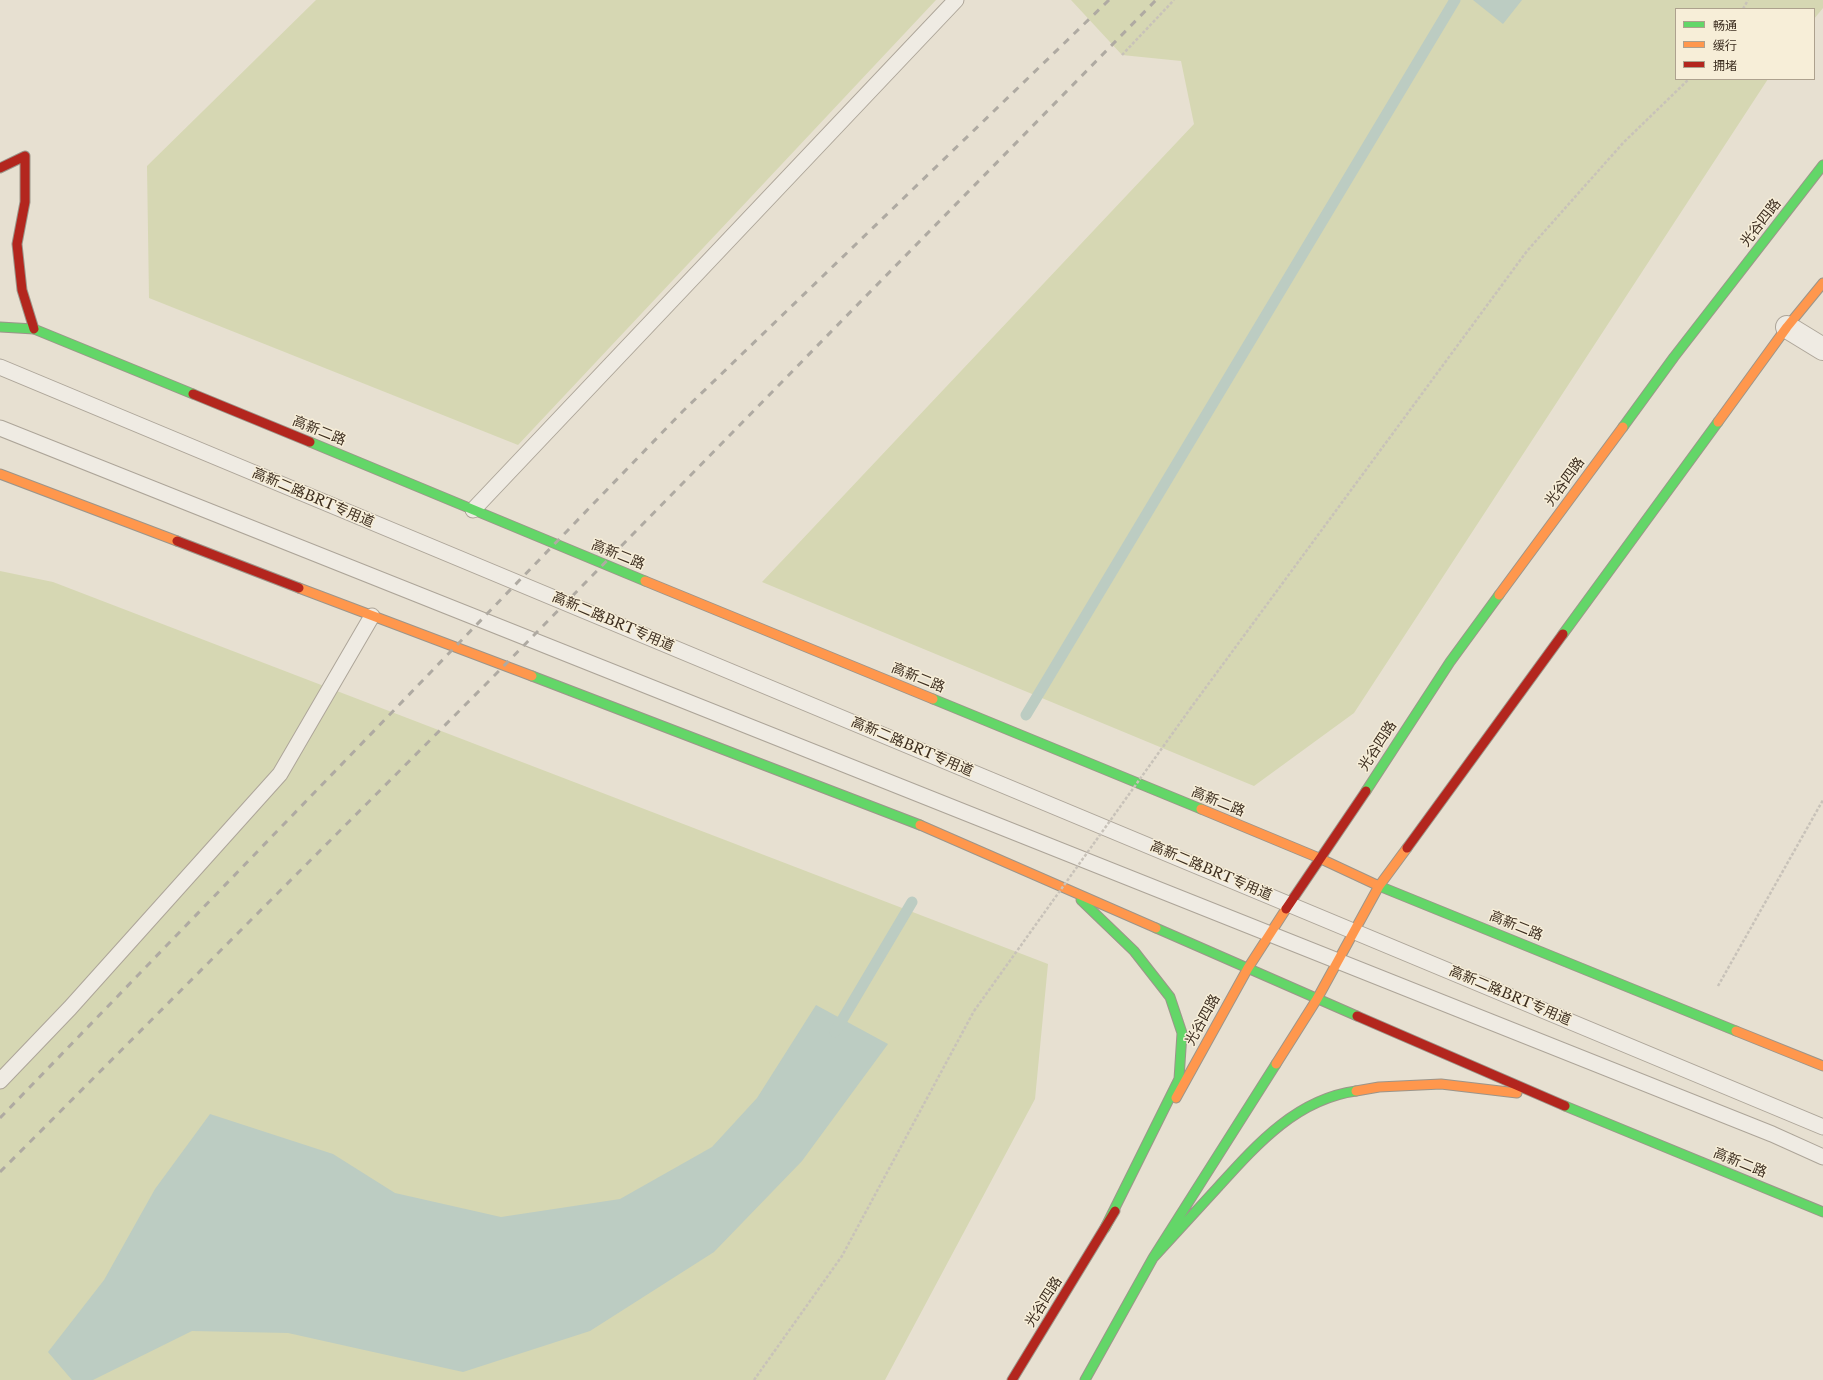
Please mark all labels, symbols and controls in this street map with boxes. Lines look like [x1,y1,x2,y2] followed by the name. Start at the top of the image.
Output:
[1675,8,1815,80] legend
[1713,18,1737,33] text: 畅通
[1713,38,1737,53] text: 缓行
[1713,58,1737,73] text: 拥堵
[1737,196,1785,250] street label: 光谷四路
[290,413,348,449] street label: 高新二路
[1542,454,1588,510] street label: 光谷四路
[250,465,376,531] street label: 高新二路BRT专用道
[589,537,647,573] street label: 高新二路
[550,589,676,655] street label: 高新二路BRT专用道
[889,660,947,696] street label: 高新二路
[849,714,975,780] street label: 高新二路BRT专用道
[1356,718,1400,774] street label: 光谷四路
[1189,784,1247,820] street label: 高新二路
[1148,838,1274,904] street label: 高新二路BRT专用道
[1487,908,1545,944] street label: 高新二路
[1447,963,1573,1029] street label: 高新二路BRT专用道
[1182,991,1224,1049] street label: 光谷四路
[1711,1145,1769,1181] street label: 高新二路
[1022,1274,1066,1330] street label: 光谷四路

